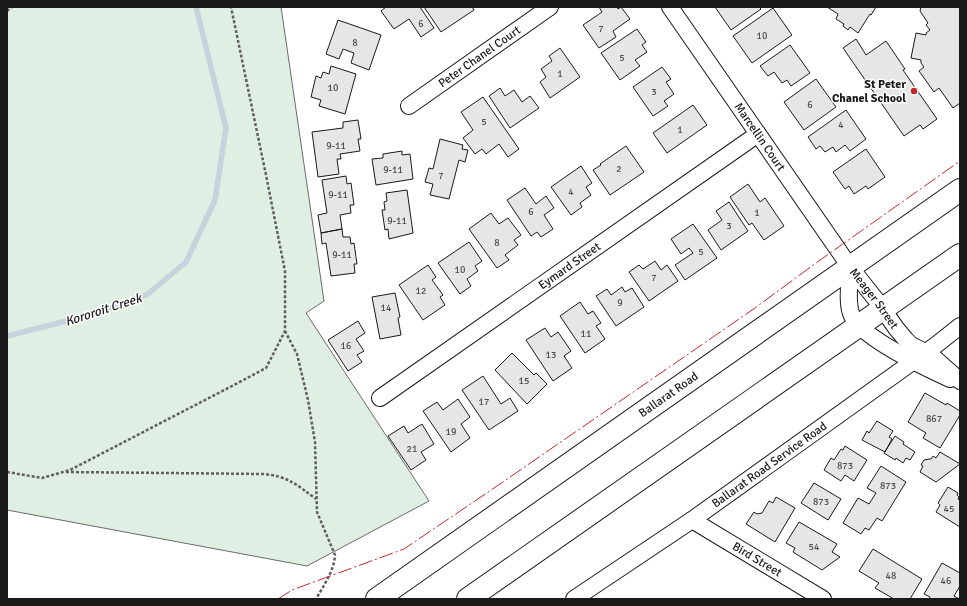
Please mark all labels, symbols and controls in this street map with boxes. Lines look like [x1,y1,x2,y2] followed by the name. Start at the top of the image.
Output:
[418,18,424,30] house number: 6
[436,23,524,91] street label: Peter Chanel Court
[598,23,604,35] house number: 7
[757,30,767,42] house number: 10
[352,37,358,49] house number: 8
[619,52,625,64] house number: 5
[557,68,563,80] house number: 1
[832,77,906,106] place label: St Peter Chanel School
[328,82,338,94] house number: 10
[651,86,657,98] house number: 3
[909,86,919,96] marker: St Peter Chanel School
[807,99,813,111] house number: 6
[731,100,788,174] street label: Marcellin Court
[481,116,487,128] house number: 5
[838,119,844,131] house number: 4
[677,124,683,136] house number: 1
[326,140,346,152] house number: 9-11
[616,163,622,175] house number: 2
[383,164,403,176] house number: 9-11
[438,170,444,182] house number: 7
[568,186,574,198] house number: 4
[328,189,348,201] house number: 9-11
[528,206,534,218] house number: 6
[754,207,760,219] house number: 1
[387,215,407,227] house number: 9-11
[726,220,732,232] house number: 3
[494,237,500,249] house number: 8
[536,239,604,293] street label: Eymard Street
[698,246,704,258] house number: 5
[332,249,352,261] house number: 9-11
[455,264,465,276] house number: 10
[846,265,901,332] street label: Meager Street
[651,272,657,284] house number: 7
[416,285,426,297] house number: 12
[63,290,145,330] water label: Kororoit Creek
[617,297,623,309] house number: 9
[381,302,392,314] house number: 14
[581,328,591,340] house number: 11
[341,340,351,352] house number: 16
[546,349,556,361] house number: 13
[636,369,701,421] street label: Ballarat Road
[519,375,529,387] house number: 15
[479,396,489,408] house number: 17
[926,413,942,425] house number: 867
[709,419,830,511] street label: Ballarat Road Service Road
[446,426,456,438] house number: 19
[407,443,417,455] house number: 21
[837,460,853,472] house number: 873
[880,480,896,492] house number: 873
[813,496,829,508] house number: 873
[944,503,954,515] house number: 45
[729,539,784,580] street label: Bird Street
[809,541,820,553] house number: 54
[886,570,896,582] house number: 48
[941,575,951,587] house number: 46

